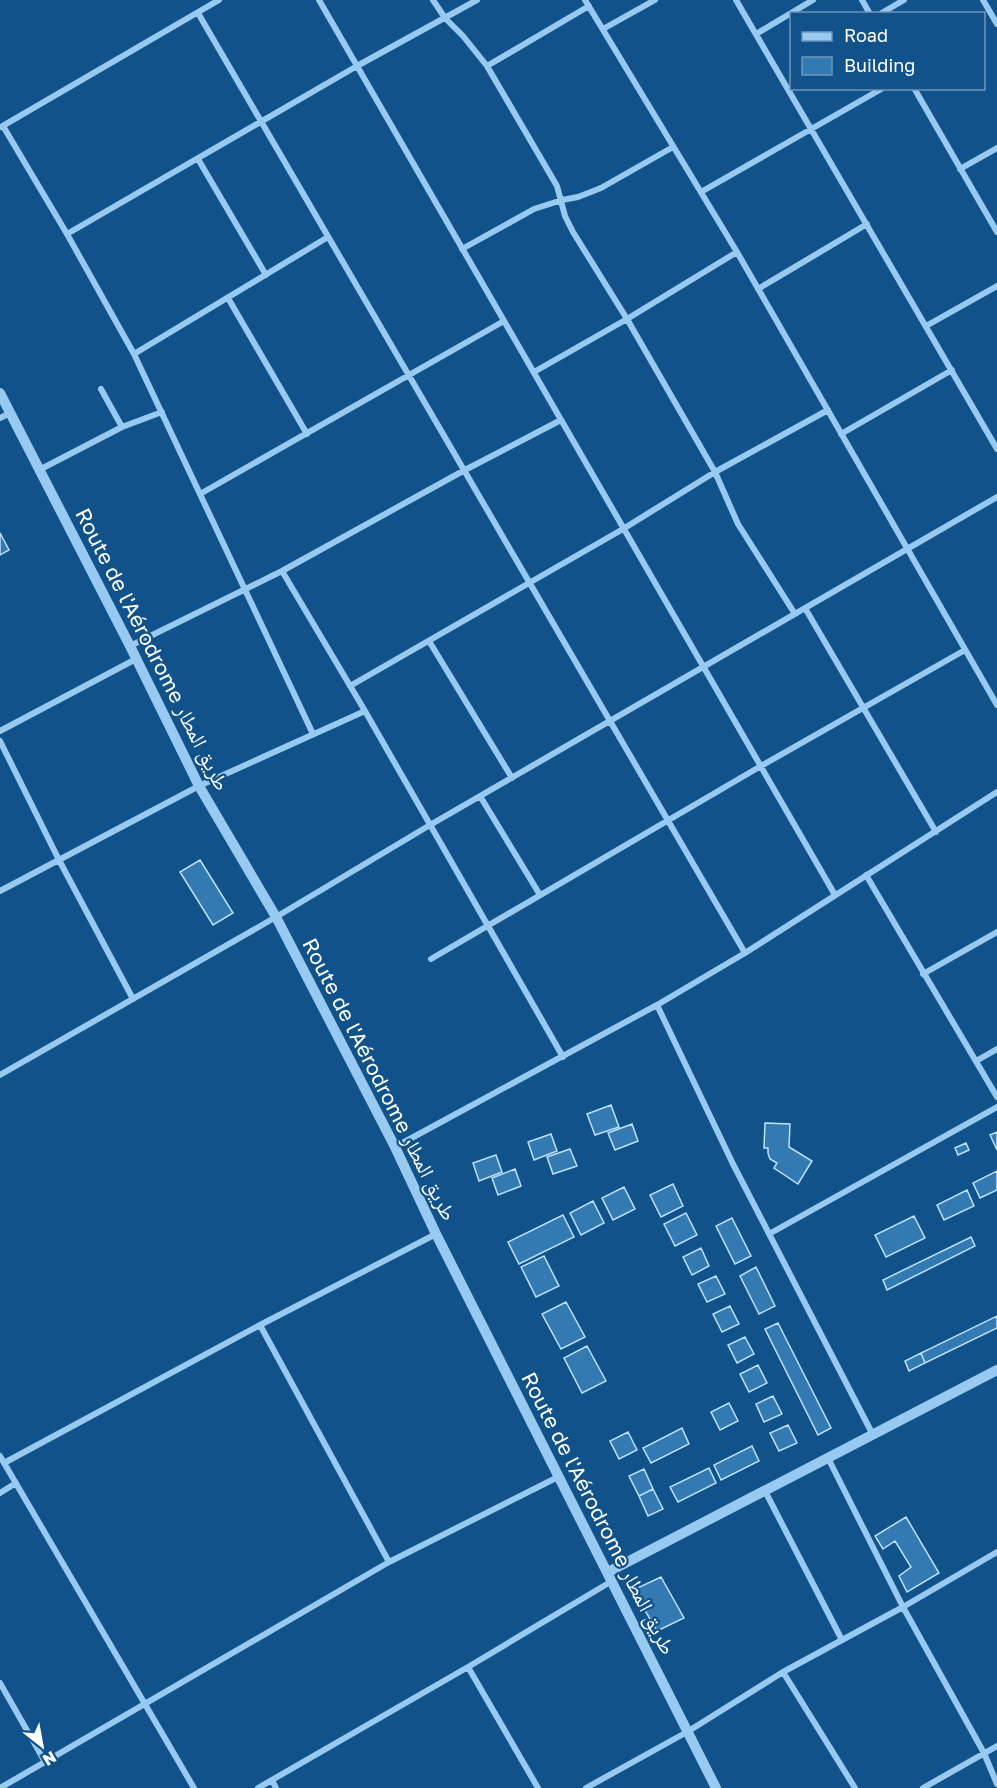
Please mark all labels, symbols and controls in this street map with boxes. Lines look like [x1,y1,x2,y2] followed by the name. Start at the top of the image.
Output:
[790,12,985,90] legend
[844,24,888,46] text: Road
[844,54,915,76] text: Building
[69,503,236,795] street label: Route de l'Aérodrome طريق المطار
[296,933,463,1225] street label: Route de l'Aérodrome طريق المطار
[515,1367,682,1659] street label: Route de l'Aérodrome طريق المطار
[12,1716,72,1776] north arrow
[39,1747,60,1771] text: N

